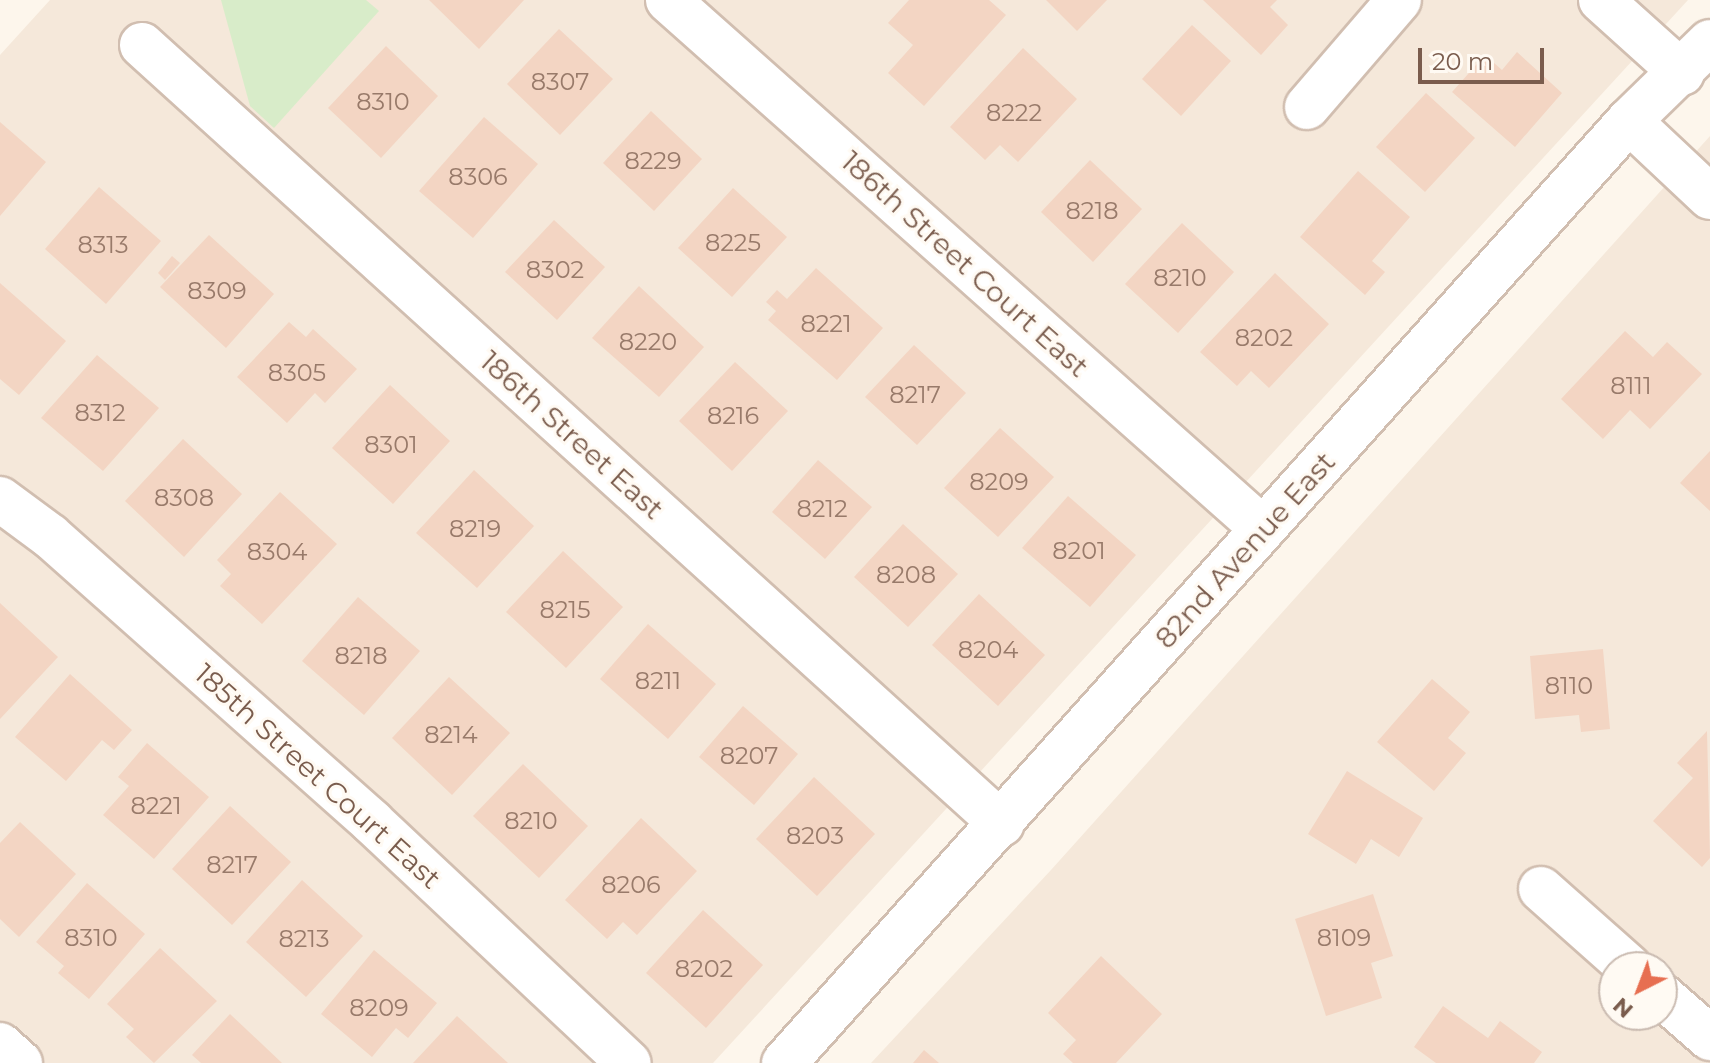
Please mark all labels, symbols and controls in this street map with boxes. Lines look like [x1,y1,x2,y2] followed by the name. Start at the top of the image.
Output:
[1422,32,1548,82] scale bar
[1432,47,1493,76] text: 20 m
[531,68,589,96] house number: 8307
[356,88,410,116] house number: 8310
[986,99,1042,127] house number: 8222
[835,144,1095,384] street label: 186th Street Court East
[624,147,682,175] house number: 8229
[448,163,508,191] house number: 8306
[1066,197,1118,225] house number: 8218
[705,229,761,257] house number: 8225
[77,231,129,259] house number: 8313
[526,256,584,284] house number: 8302
[1153,264,1207,292] house number: 8210
[187,277,247,305] house number: 8309
[800,310,852,338] house number: 8221
[1235,324,1293,352] house number: 8202
[619,328,677,356] house number: 8220
[474,344,670,526] street label: 186th Street East
[268,359,326,387] house number: 8305
[1610,372,1652,400] house number: 8111
[889,381,941,409] house number: 8217
[74,399,126,427] house number: 8312
[707,402,759,430] house number: 8216
[364,431,418,459] house number: 8301
[1148,445,1342,655] street label: 82nd Avenue East
[969,468,1029,496] house number: 8209
[154,484,214,512] house number: 8308
[796,495,848,523] house number: 8212
[449,515,501,543] house number: 8219
[1052,537,1106,565] house number: 8201
[247,538,307,566] house number: 8304
[876,561,936,589] house number: 8208
[539,596,591,624] house number: 8215
[958,636,1018,664] house number: 8204
[335,642,387,670] house number: 8218
[188,657,448,895] street label: 185th Street Court East
[635,667,681,695] house number: 8211
[1545,672,1593,700] house number: 8110
[424,721,478,749] house number: 8214
[720,742,778,770] house number: 8207
[130,792,182,820] house number: 8221
[504,807,558,835] house number: 8210
[786,822,844,850] house number: 8203
[206,851,258,879] house number: 8217
[601,871,661,899] house number: 8206
[64,924,118,952] house number: 8310
[1317,924,1371,952] house number: 8109
[278,925,330,953] house number: 8213
[1598,951,1678,1031] north arrow
[675,955,733,983] house number: 8202
[1607,992,1639,1024] text: N
[349,994,409,1022] house number: 8209

